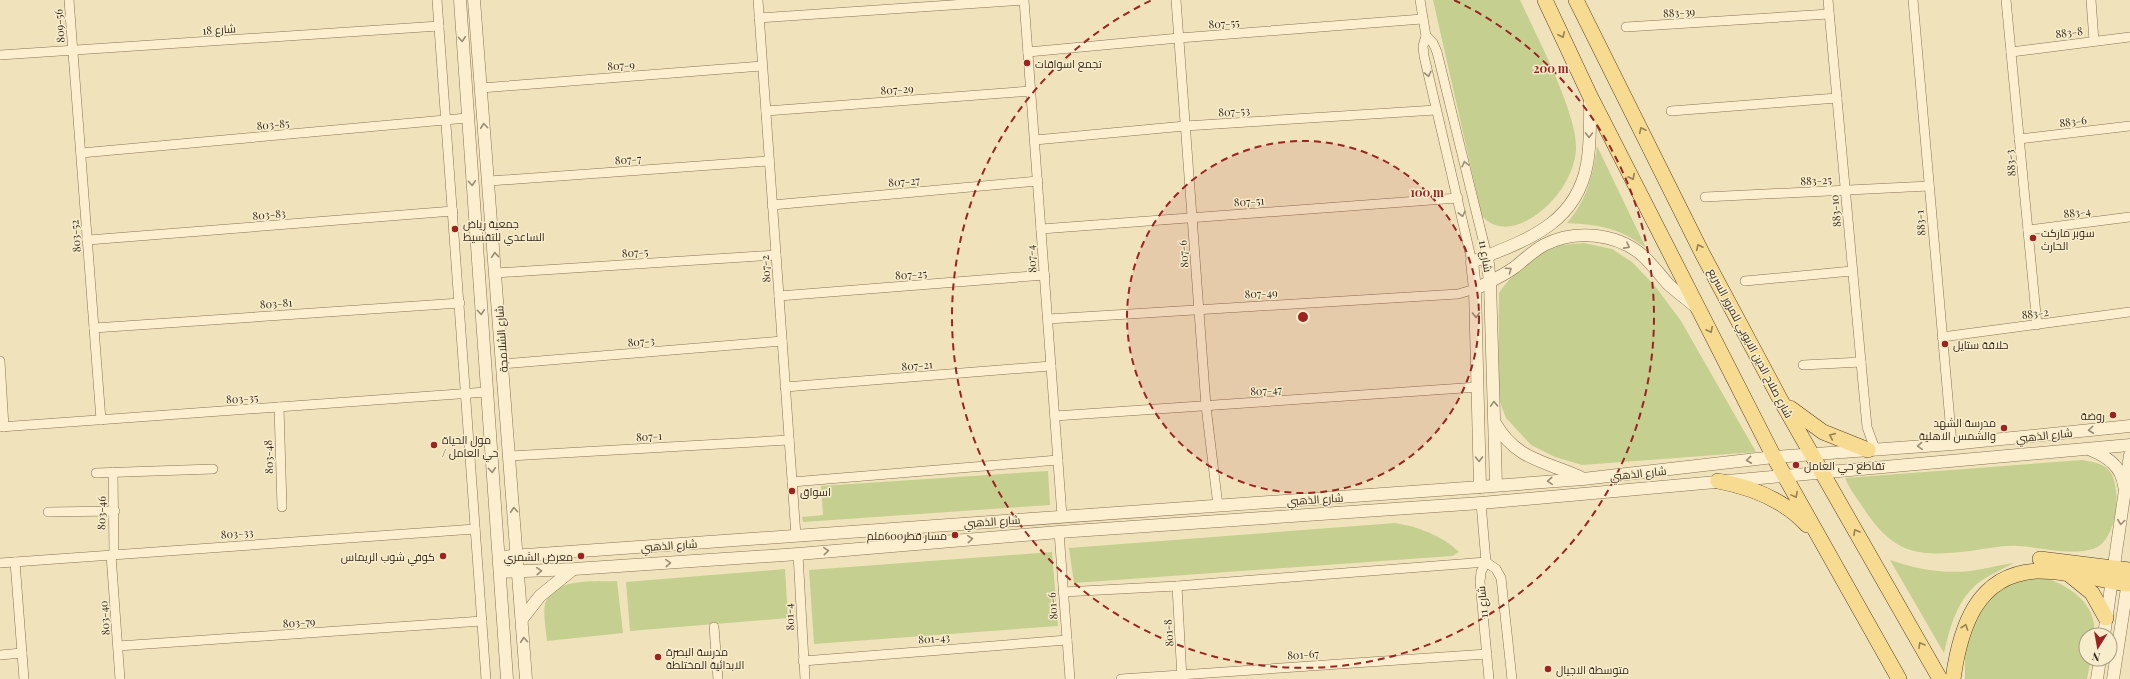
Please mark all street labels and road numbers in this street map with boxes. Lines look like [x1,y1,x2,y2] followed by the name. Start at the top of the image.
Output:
[1662,3,1696,21] street label: 883-39
[50,8,68,43] street label: 809-56
[1208,14,1241,32] street label: 807-55
[202,20,236,39] street label: شارع 18
[2054,23,2084,41] street label: 883-8
[607,57,636,73] street label: 807-9
[880,80,914,98] street label: 807-29
[1218,102,1250,120] street label: 807-53
[2058,112,2088,130] street label: 883-6
[256,115,291,133] street label: 803-85
[2001,149,2019,177] street label: 883-3
[614,151,642,167] street label: 807-7
[887,172,921,190] street label: 807-27
[1800,172,1833,188] street label: 883-25
[1233,192,1265,210] street label: 807-51
[1826,194,1844,228] street label: 883-10
[2063,203,2092,221] street label: 883-4
[252,205,286,223] street label: 803-83
[1911,209,1929,237] street label: 883-1
[66,219,84,253] street label: 803-52
[1175,239,1191,268] street label: 807-6
[1475,239,1496,273] street label: شارع 11
[621,244,649,260] street label: 807-5
[1023,244,1039,273] street label: 807-4
[757,255,773,283] street label: 807-2
[895,265,928,283] street label: 807-25
[1703,265,1797,421] street label: شارع صلاح الدين الايوبي للمرور السريع
[1244,285,1278,301] street label: 807-49
[259,294,293,312] street label: 803-81
[2021,304,2049,322] street label: 883-2
[491,305,512,373] street label: شارع الشلامجة
[627,332,655,350] street label: 807-3
[901,356,933,374] street label: 807-21
[1250,381,1283,399] street label: 807-47
[225,389,259,407] street label: 803-35
[2015,425,2073,447] street label: شارع الذهبي
[636,428,662,444] street label: 807-1
[260,440,276,474] street label: 803-48
[1609,463,1667,485] street label: شارع الذهبي
[1286,490,1344,510] street label: شارع الذهبي
[93,496,109,530] street label: 803-46
[963,512,1021,532] street label: شارع الذهبي
[220,524,254,542] street label: 803-33
[640,536,698,556] street label: شارع الذهبي
[1473,585,1492,619] street label: شارع 11
[1044,591,1060,620] street label: 801-6
[95,600,113,636] street label: 803-40
[781,602,797,631] street label: 801-4
[282,613,316,631] street label: 803-79
[1160,619,1176,647] street label: 801-8
[917,629,951,647] street label: 801-43
[1287,645,1320,663] street label: 801-67

